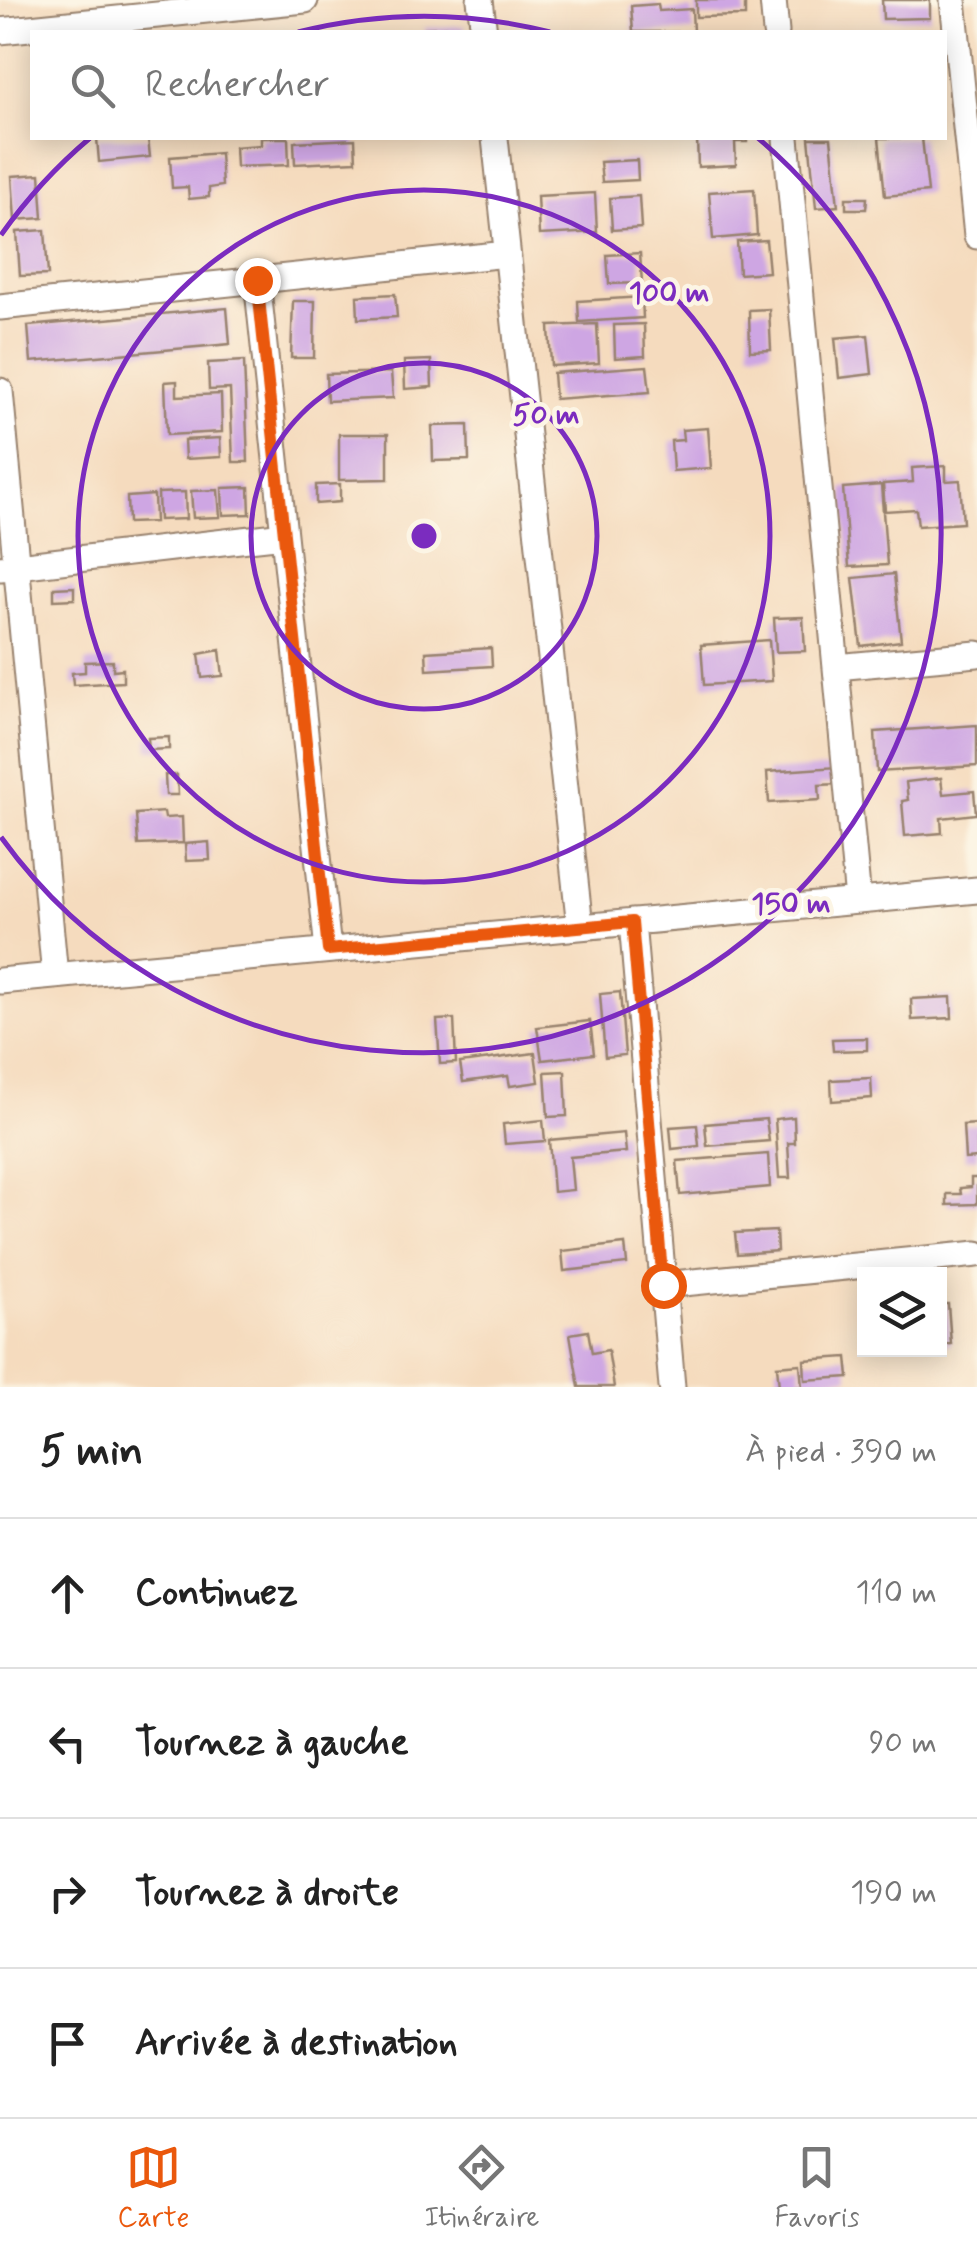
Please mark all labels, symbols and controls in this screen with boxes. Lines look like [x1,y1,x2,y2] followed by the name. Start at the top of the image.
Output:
[30,30,947,140] search box
[65,58,120,113] icon: search
[145,61,330,110] text: Rechercher
[235,258,281,304] route end
[629,274,709,313] text: 100 m
[512,396,580,435] text: 50 m
[406,518,442,554] centre of rings
[751,885,831,924] text: 150 m
[641,1263,687,1309] route start
[857,1267,947,1357] map controls
[857,1267,947,1357] button: layers
[40,1425,143,1480] text: 5 min
[745,1431,937,1473] text: À pied · 390 m
[40,1566,95,1621] icon: ahead
[135,1569,298,1618] text: Continuez
[856,1572,937,1614] text: 110 m
[40,1716,95,1771] icon: left
[135,1719,409,1768] text: Tournez à gauche
[869,1722,937,1764] text: 90 m
[40,1866,95,1921] icon: right
[135,1869,399,1918] text: Tournez à droite
[850,1872,937,1914] text: 190 m
[40,2016,95,2071] icon: arrive
[135,2019,458,2068] text: Arrivée à destination
[118,2140,189,2237] tab: Carte
[424,2140,539,2237] tab: Itinéraire
[774,2140,859,2237] tab: Favoris

